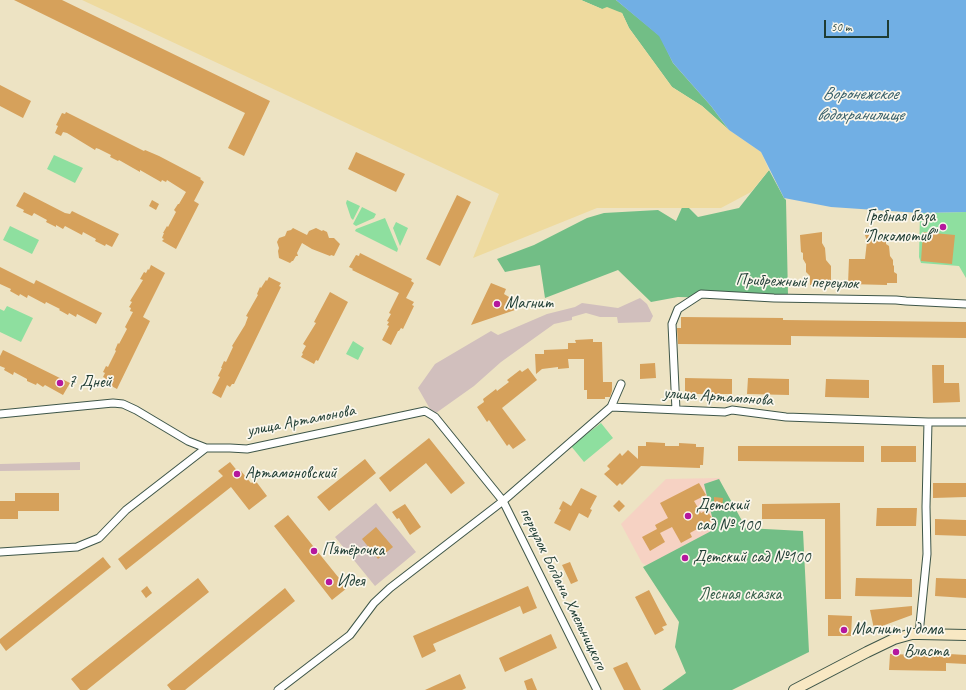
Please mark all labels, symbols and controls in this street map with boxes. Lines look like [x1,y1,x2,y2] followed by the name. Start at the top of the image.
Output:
[826,12,891,38] scale bar
[831,19,851,35] text: 50 m
[817,83,903,126] water label: Воронежское водохранилище
[862,207,935,247] place label: Гребная база "Локомотив"
[938,222,948,232] marker: Гребная база "Локомотив"
[735,270,859,294] street label: Прибрежный переулок
[505,294,553,314] place label: Магнит
[492,299,502,309] marker: Магнит
[68,373,112,393] place label: 7 Дней
[55,378,65,388] marker: 7 Дней
[663,383,773,411] street label: улица Артамонова
[245,401,357,441] street label: улица Артамонова
[245,464,337,484] place label: Артамоновский
[232,469,242,479] marker: Артамоновский
[696,496,760,536] place label: Детский сад № 100
[515,504,611,674] street label: переулок Богдана Хмельницкого
[683,511,693,521] marker: Детский сад № 100
[322,541,384,561] place label: Пятёрочка
[309,546,319,556] marker: Пятёрочка
[693,548,810,568] place label: Детский сад №100
[680,553,690,563] marker: Детский сад №100
[337,572,365,592] place label: Идея
[324,577,334,587] marker: Идея
[699,585,781,605] park label: Лесная сказка
[852,620,943,640] place label: Магнит у дома
[839,625,849,635] marker: Магнит у дома
[904,642,948,662] place label: Власта
[891,647,901,657] marker: Власта

